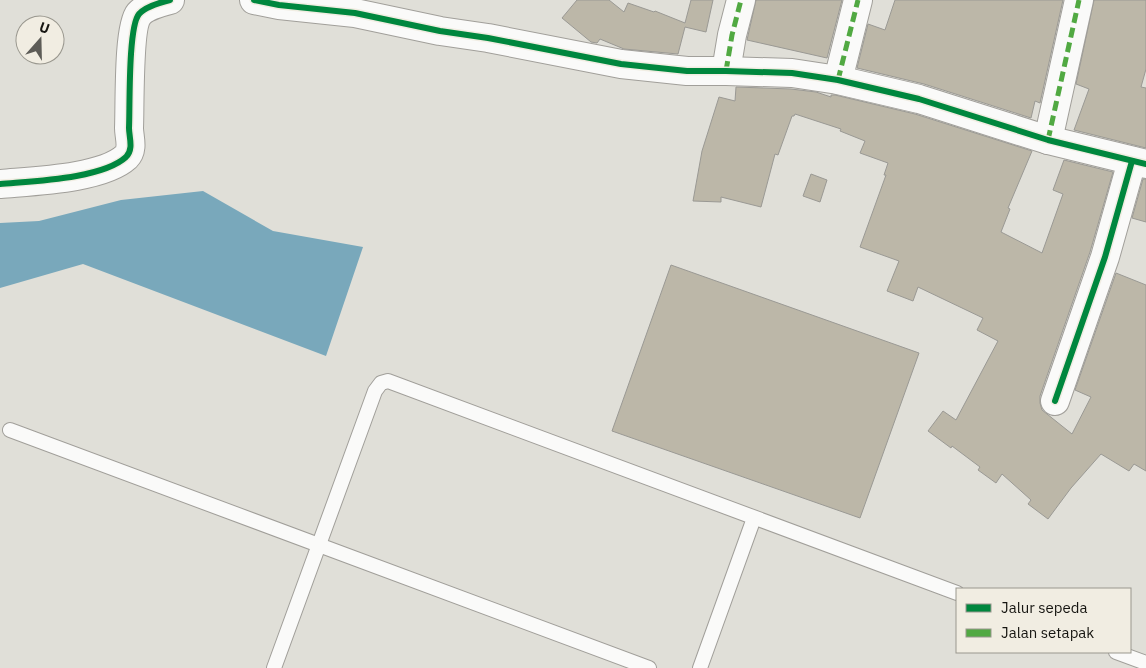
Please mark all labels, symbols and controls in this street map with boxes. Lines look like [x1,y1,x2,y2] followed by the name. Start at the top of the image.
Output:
[15,15,65,65] north arrow
[37,18,52,38] text: U
[956,588,1131,653] legend
[1001,598,1088,617] text: Jalur sepeda
[1001,623,1094,642] text: Jalan setapak

